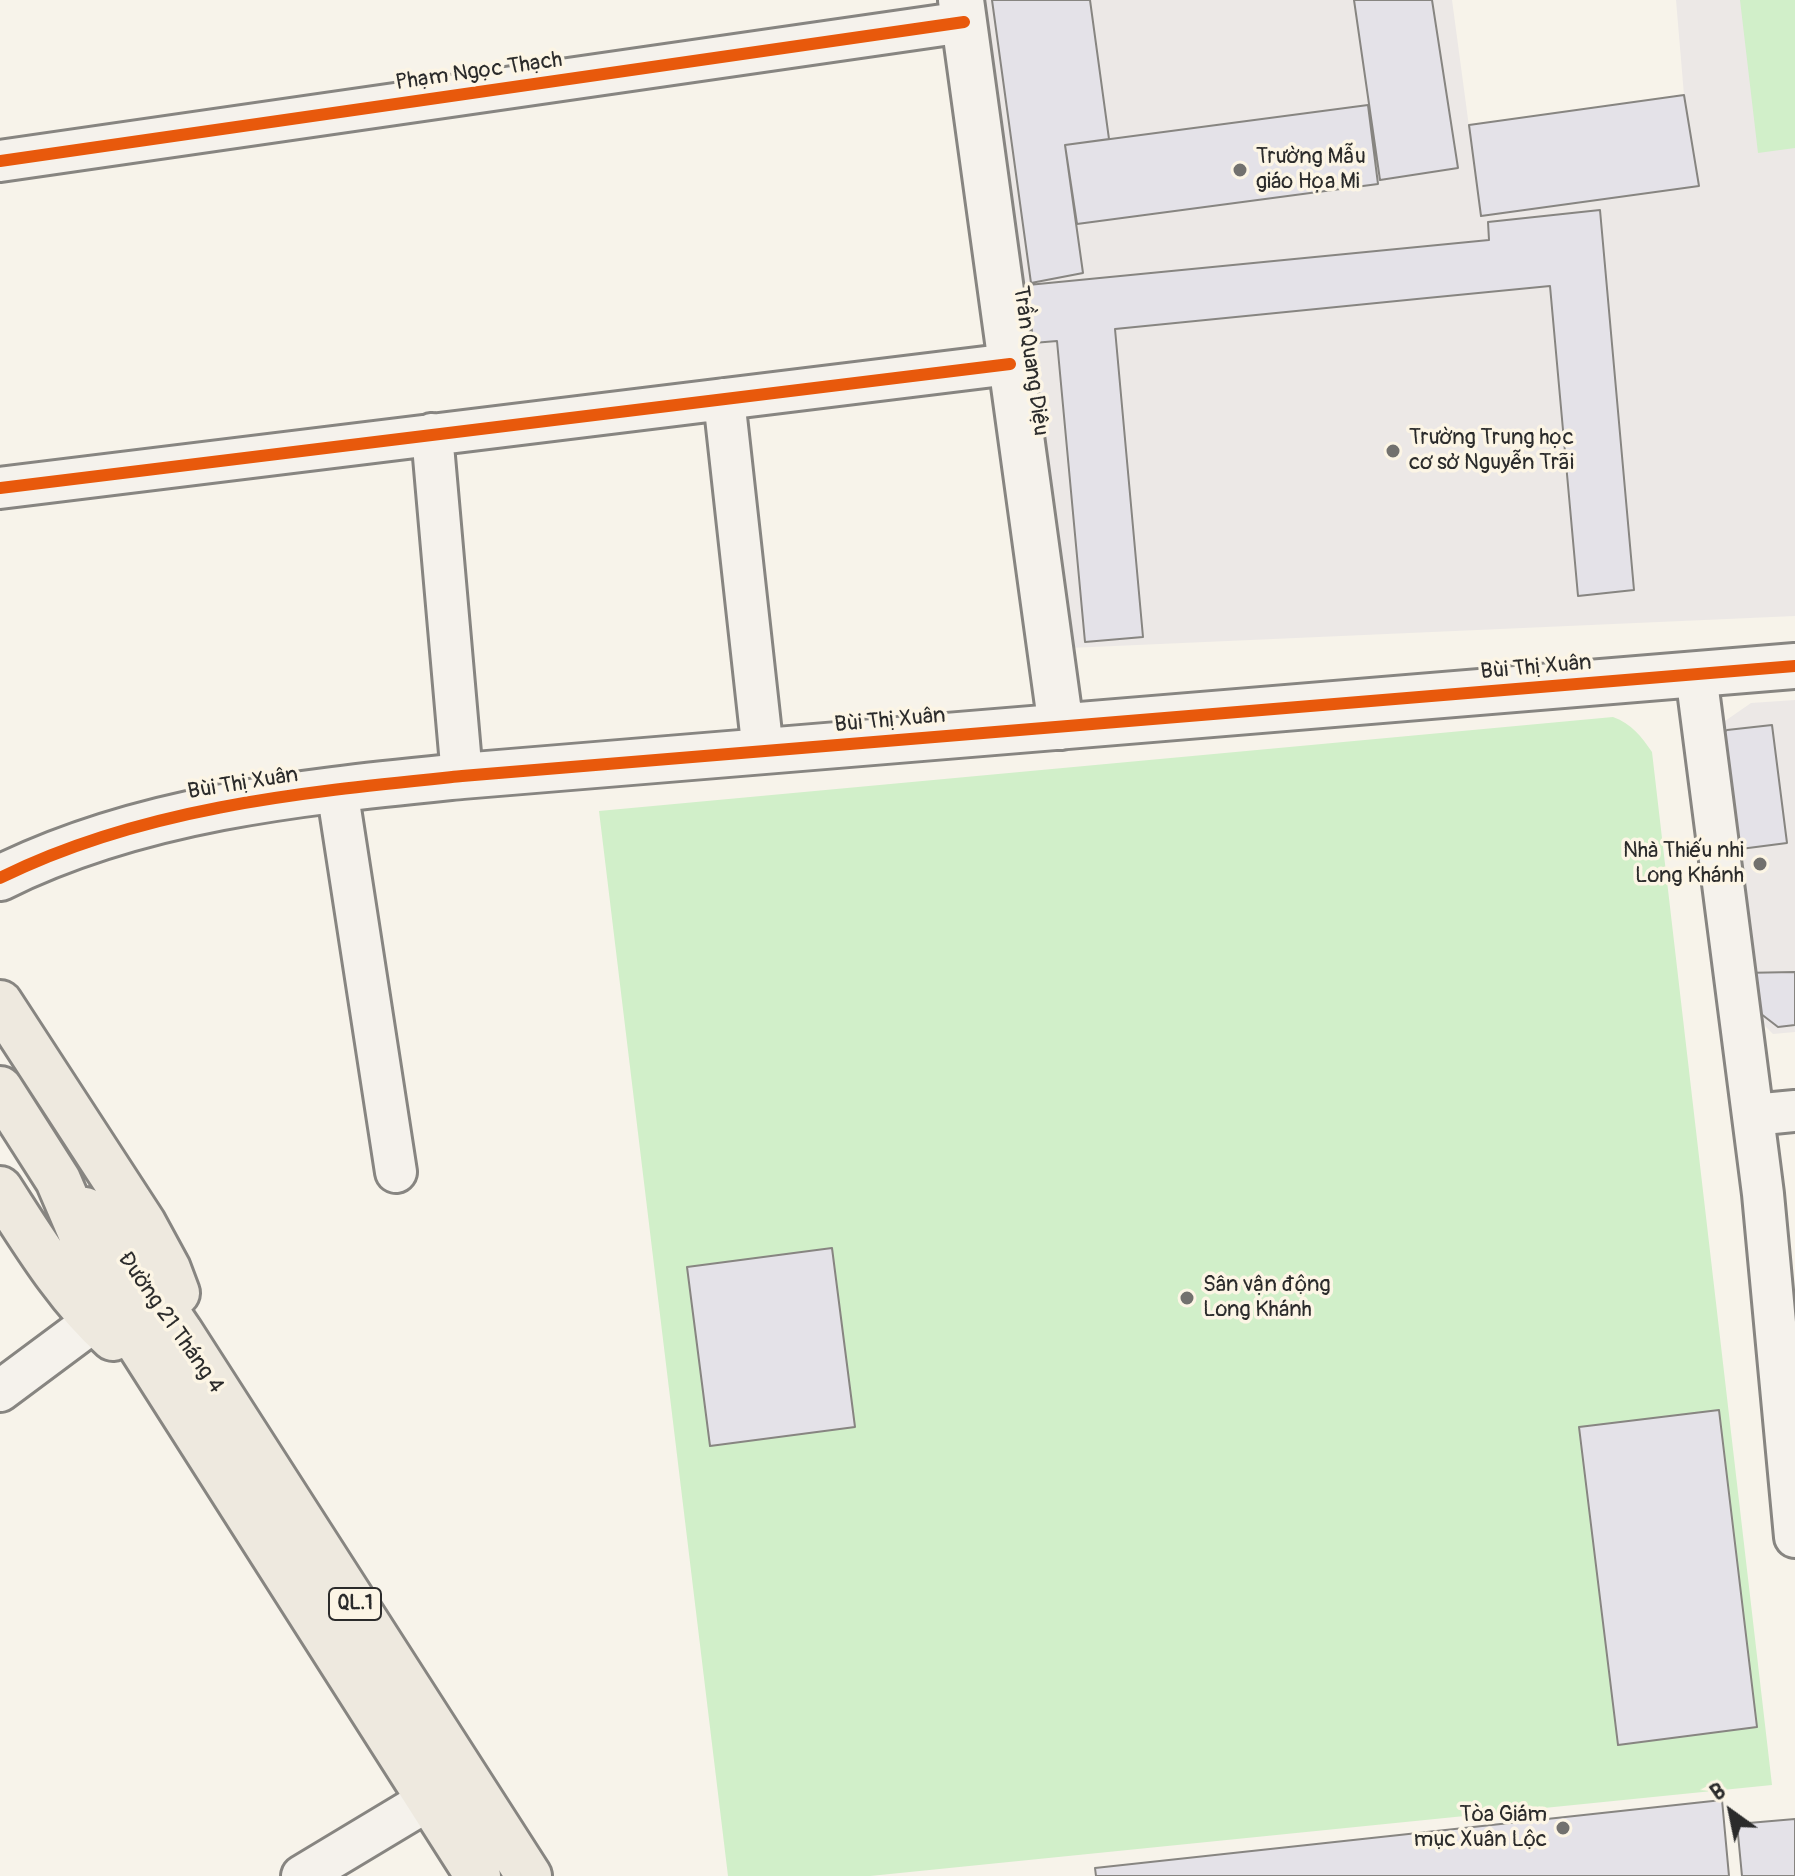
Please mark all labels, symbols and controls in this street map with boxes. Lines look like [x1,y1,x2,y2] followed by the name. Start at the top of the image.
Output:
[394,47,564,97] street label: Phạm Ngọc Thạch
[1256,144,1366,196] place label: Trường Mẫu giáo Họa Mi
[1231,161,1249,179] marker: Trường Mẫu giáo Họa Mi
[1006,284,1054,438] street label: Trần Quang Diệu
[1409,425,1574,476] place label: Trường Trung học cơ sở Nguyễn Trãi
[1384,442,1402,460] marker: Trường Trung học cơ sở Nguyễn Trãi
[1479,650,1593,686] street label: Bùi Thị Xuân
[833,703,947,739] street label: Bùi Thị Xuân
[186,762,300,806] street label: Bùi Thị Xuân
[1623,838,1744,890] place label: Nhà Thiếu nhi Long Khánh
[1751,855,1769,873] marker: Nhà Thiếu nhi Long Khánh
[111,1247,229,1399] street label: Đường 21 Tháng 4
[1203,1272,1331,1324] place label: Sân vận động Long Khánh
[1178,1289,1196,1307] marker: Sân vận động Long Khánh
[329,1588,381,1620] road number: QL.1
[1691,1772,1771,1852] north arrow
[1705,1777,1731,1807] text: B
[1414,1802,1547,1854] place label: Tòa Giám mục Xuân Lộc
[1554,1819,1572,1837] marker: Tòa Giám mục Xuân Lộc

